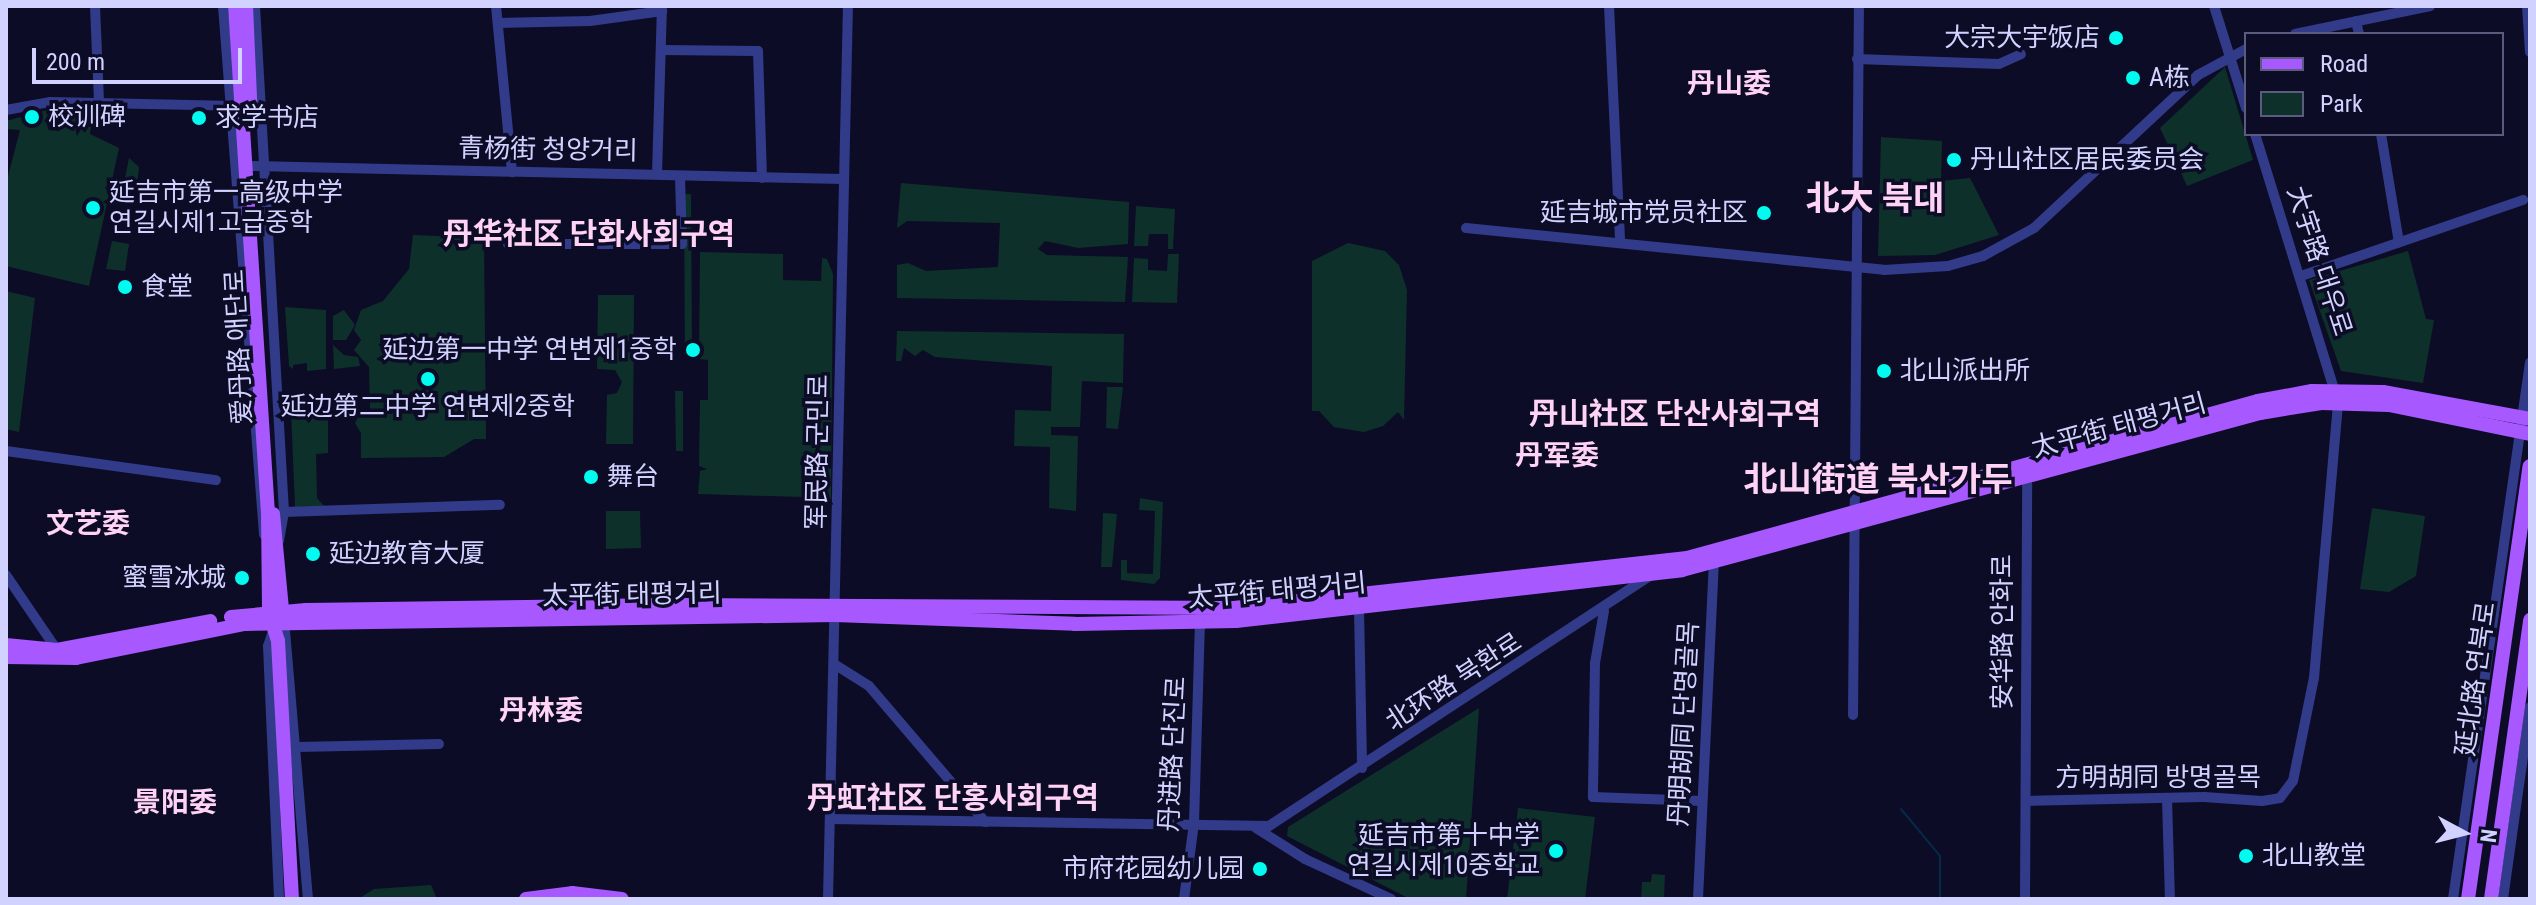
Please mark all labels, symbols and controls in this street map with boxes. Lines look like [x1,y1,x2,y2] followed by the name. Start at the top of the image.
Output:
[1944,22,2100,54] place label: 大宗大宇饭店
[2107,29,2125,47] marker: 大宗大宇饭店
[36,32,246,82] scale bar
[2244,32,2504,136] legend
[46,48,105,76] text: 200 m
[2320,50,2368,78] text: Road
[2149,62,2190,94] place label: A栋
[1687,67,1771,101] district label: 丹山委
[2124,69,2142,87] marker: A栋
[2320,90,2363,118] text: Park
[48,101,126,133] place label: 校训碑
[215,102,319,134] place label: 求学书店
[23,108,41,126] marker: 校训碑
[190,109,208,127] marker: 求学书店
[458,133,638,167] street label: 青杨街 청양거리
[1970,144,2204,176] place label: 丹山社区居民委员会
[1945,151,1963,169] marker: 丹山社区居民委员会
[109,177,343,238] place label: 延吉市第一高级中学 연길시제1고급중학
[1806,179,1944,219] district label: 北大 북대
[2280,182,2358,340] street label: 大宇路 대우로
[1540,197,1748,229] place label: 延吉城市党员社区
[84,199,102,217] marker: 延吉市第一高级中学 연길시제1고급중학
[1755,204,1773,222] marker: 延吉城市党员社区
[443,216,735,252] district label: 丹华社区 단화사회구역
[219,268,259,426] street label: 爱丹路 애단로
[141,271,193,303] place label: 食堂
[116,278,134,296] marker: 食堂
[383,334,677,366] place label: 延边第一中学 연변제1중학
[684,341,702,359] marker: 延边第一中学 연변제1중학
[1900,355,2030,387] place label: 北山派出所
[1875,362,1893,380] marker: 北山派出所
[419,370,437,388] marker: 延边第二中学 연변제2중학
[801,374,835,530] street label: 军民路 군민로
[2028,388,2210,464] street label: 太平街 태평거리
[281,391,575,423] place label: 延边第二中学 연변제2중학
[1529,396,1821,432] district label: 丹山社区 단산사회구역
[1515,439,1599,473] district label: 丹军委
[1744,460,2012,500] district label: 北山街道 북산가두
[607,461,659,493] place label: 舞台
[582,468,600,486] marker: 舞台
[46,507,130,541] district label: 文艺委
[329,538,485,570] place label: 延边教育大厦
[304,545,322,563] marker: 延边教育大厦
[1987,554,2019,710] street label: 安华路 안화로
[122,562,226,594] place label: 蜜雪冰城
[1186,568,1368,614] street label: 太平街 태평거리
[233,569,251,587] marker: 蜜雪冰城
[542,578,722,612] street label: 太平街 태평거리
[2450,600,2502,758] street label: 延北路 연북로
[1663,621,1705,827] street label: 丹明胡同 단명골목
[1380,627,1528,737] street label: 北环路 북환로
[1153,675,1193,833] street label: 丹进路 단진로
[499,694,583,728] district label: 丹林委
[2055,762,2261,794] street label: 方明胡同 방명골목
[807,780,1099,816] district label: 丹虹社区 단홍사회구역
[133,786,217,820] district label: 景阳委
[2424,793,2504,873] north arrow
[1347,820,1540,882] place label: 延吉市第十中学 연길시제10중학교
[2475,828,2502,844] text: N
[2262,840,2366,872] place label: 北山教堂
[1547,842,1565,860] marker: 延吉市第十中学 연길시제10중학교
[2237,847,2255,865] marker: 北山教堂
[1062,853,1244,885] place label: 市府花园幼儿园
[1251,860,1269,878] marker: 市府花园幼儿园

